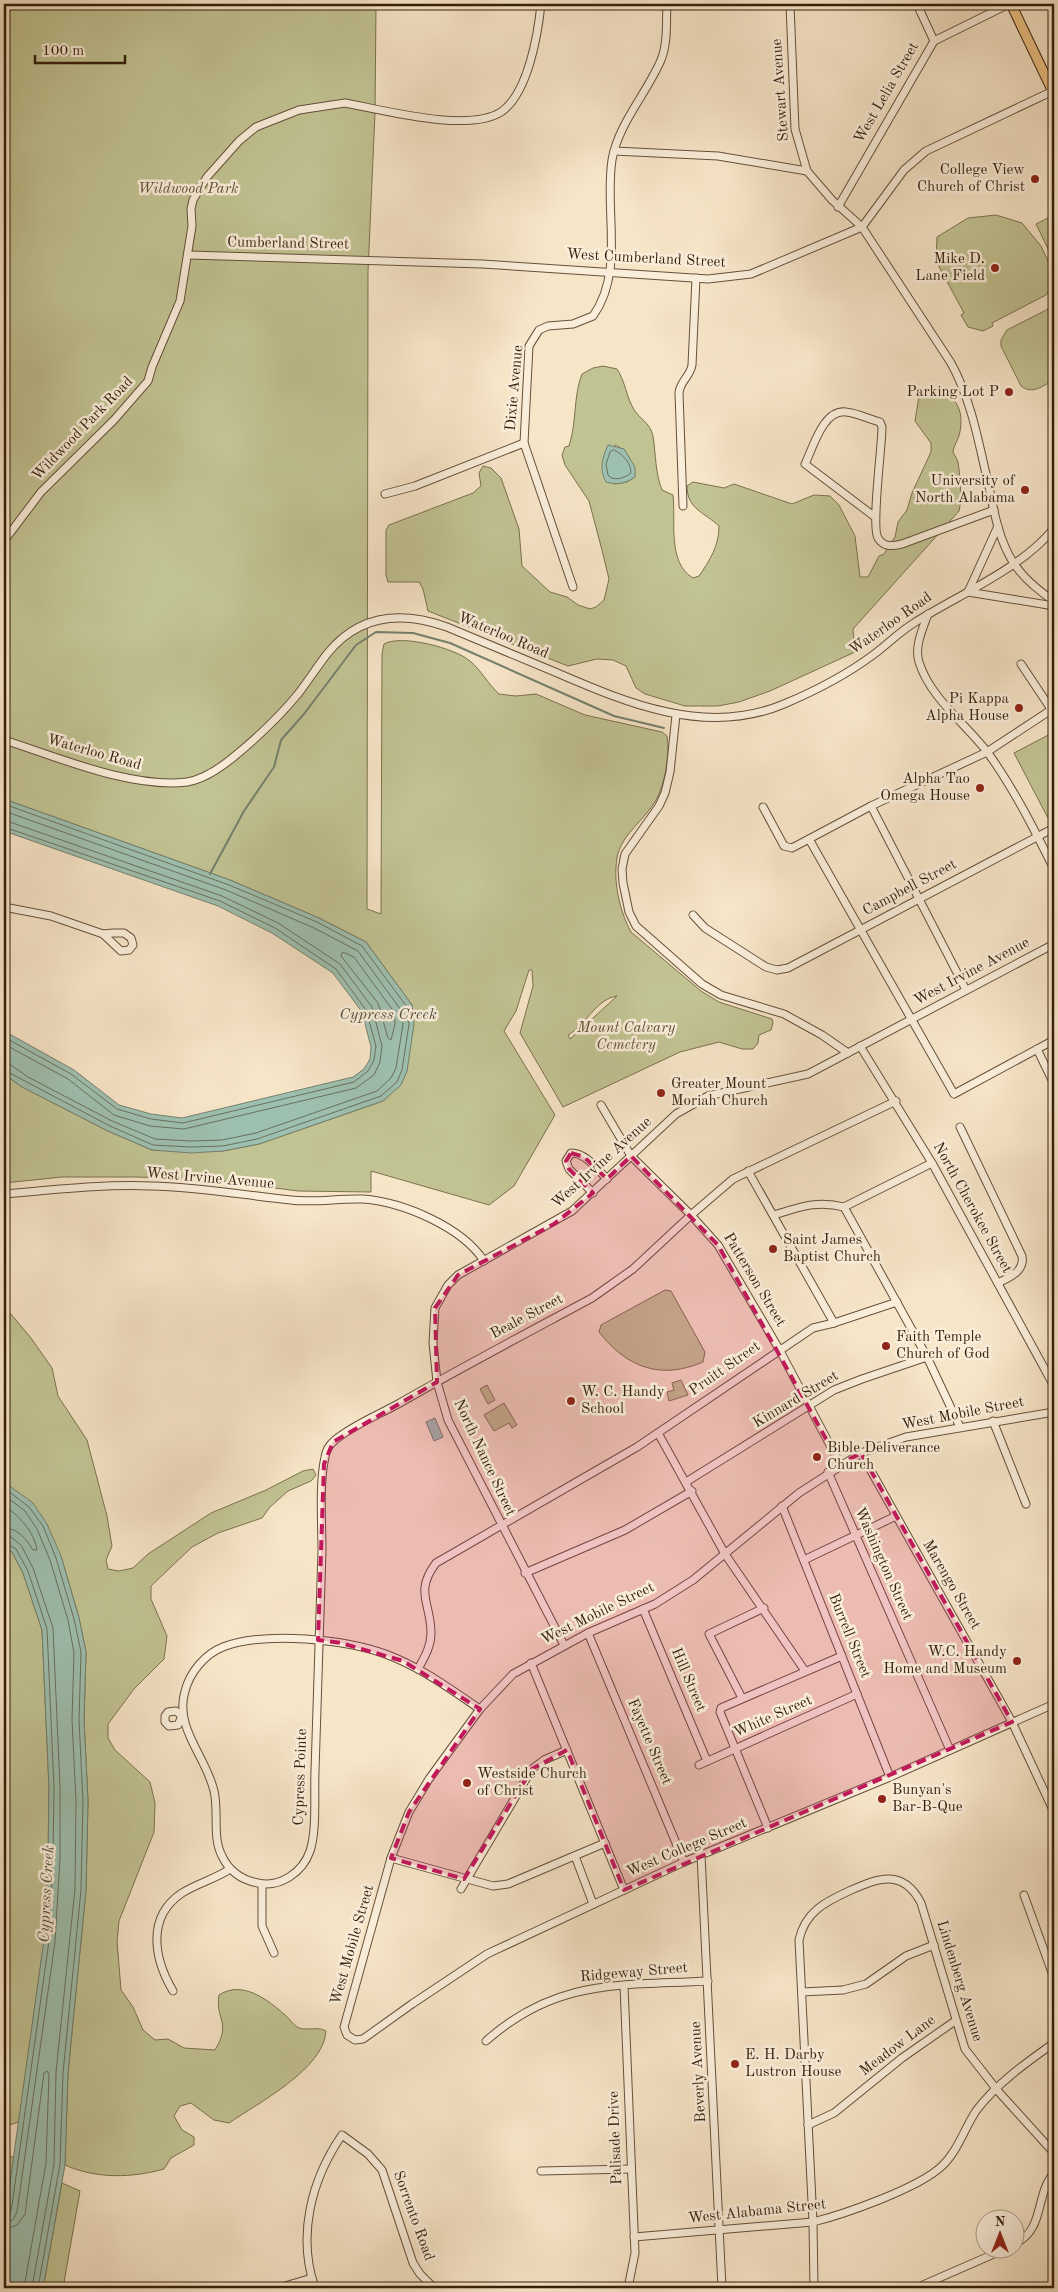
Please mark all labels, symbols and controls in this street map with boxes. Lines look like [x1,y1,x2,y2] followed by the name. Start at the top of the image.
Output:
[35,32,125,64] scale bar
[770,38,792,142] street label: Stewart Avenue
[852,40,922,146] street label: West Lelia Street
[42,44,84,59] text: 100 m
[917,163,1025,195] place label: College View Church of Christ
[1029,173,1041,185] marker: College View Church of Christ
[138,182,238,197] park label: Wildwood Park
[227,235,349,253] street label: Cumberland Street
[566,247,726,271] street label: West Cumberland Street
[915,252,985,284] place label: Mike D. Lane Field
[989,262,1001,274] marker: Mike D. Lane Field
[504,344,526,432] street label: Dixie Avenue
[30,374,136,484] street label: Wildwood Park Road
[907,385,999,400] place label: Parking Lot P
[1003,386,1015,398] marker: Parking Lot P
[915,474,1016,506] place label: University of North Alabama
[1019,484,1031,496] marker: University of North Alabama
[847,590,935,658] street label: Waterloo Road
[455,610,551,662] street label: Waterloo Road
[925,692,1010,724] place label: Pi Kappa Alpha House
[1013,702,1025,714] marker: Pi Kappa Alpha House
[45,732,143,774] street label: Waterloo Road
[880,772,970,804] place label: Alpha Tao Omega House
[974,782,986,794] marker: Alpha Tao Omega House
[861,857,959,919] street label: Campbell Street
[912,935,1032,1009] street label: West Irvine Avenue
[339,1007,437,1023] water label: Cypress Creek
[576,1021,675,1053] park label: Mount Calvary Cemetery
[671,1077,768,1109] place label: Greater Mount Moriah Church
[655,1087,667,1099] marker: Greater Mount Moriah Church
[549,1114,655,1212] street label: West Irvine Avenue
[930,1140,1014,1276] street label: North Cherokee Street
[145,1166,275,1192] street label: West Irvine Avenue
[720,1230,788,1330] street label: Patterson Street
[783,1233,881,1265] place label: Saint James Baptist Church
[767,1243,779,1255] marker: Saint James Baptist Church
[488,1292,566,1342] street label: Beale Street
[896,1330,990,1362] place label: Faith Temple Church of God
[687,1339,763,1399] street label: Pruitt Street
[880,1340,892,1352] marker: Faith Temple Church of God
[751,1369,841,1431] street label: Kinnard Street
[581,1385,665,1417] place label: W. C. Handy School
[565,1395,577,1407] marker: W. C. Handy School
[901,1395,1025,1433] street label: West Mobile Street
[450,1397,518,1519] street label: North Nance Street
[827,1441,940,1473] place label: Bible Deliverance Church
[811,1451,823,1463] marker: Bible Deliverance Church
[851,1505,915,1623] street label: Washington Street
[919,1538,983,1632] street label: Marengo Street
[539,1580,657,1648] street label: West Mobile Street
[825,1592,873,1680] street label: Burrell Street
[883,1645,1007,1677] place label: W.C. Handy Home and Museum
[668,1646,708,1714] street label: Hill Street
[1011,1655,1023,1667] marker: W.C. Handy Home and Museum
[731,1693,815,1741] street label: White Street
[624,1697,674,1787] street label: Fayette Street
[292,1728,310,1826] street label: Cypress Pointe
[477,1767,587,1799] place label: Westside Church of Christ
[461,1777,473,1789] marker: Westside Church of Christ
[892,1783,963,1815] place label: Bunyan's Bar-B-Que
[876,1793,888,1805] marker: Bunyan's Bar-B-Que
[625,1816,749,1880] street label: West College Street
[36,1845,58,1943] water label: Cypress Creek
[329,1883,377,2007] street label: West Mobile Street
[933,1919,985,2043] street label: Lindenberg Avenue
[580,1961,688,1985] street label: Ridgeway Street
[857,2013,939,2079] street label: Meadow Lane
[689,2021,709,2123] street label: Beverly Avenue
[745,2048,841,2080] place label: E. H. Darby Lustron House
[729,2058,741,2070] marker: E. H. Darby Lustron House
[607,2091,625,2185] street label: Palisade Drive
[390,2169,436,2263] street label: Sorrento Road
[687,2197,827,2227] street label: West Alabama Street
[976,2210,1026,2260] north arrow
[995,2215,1006,2229] text: N

